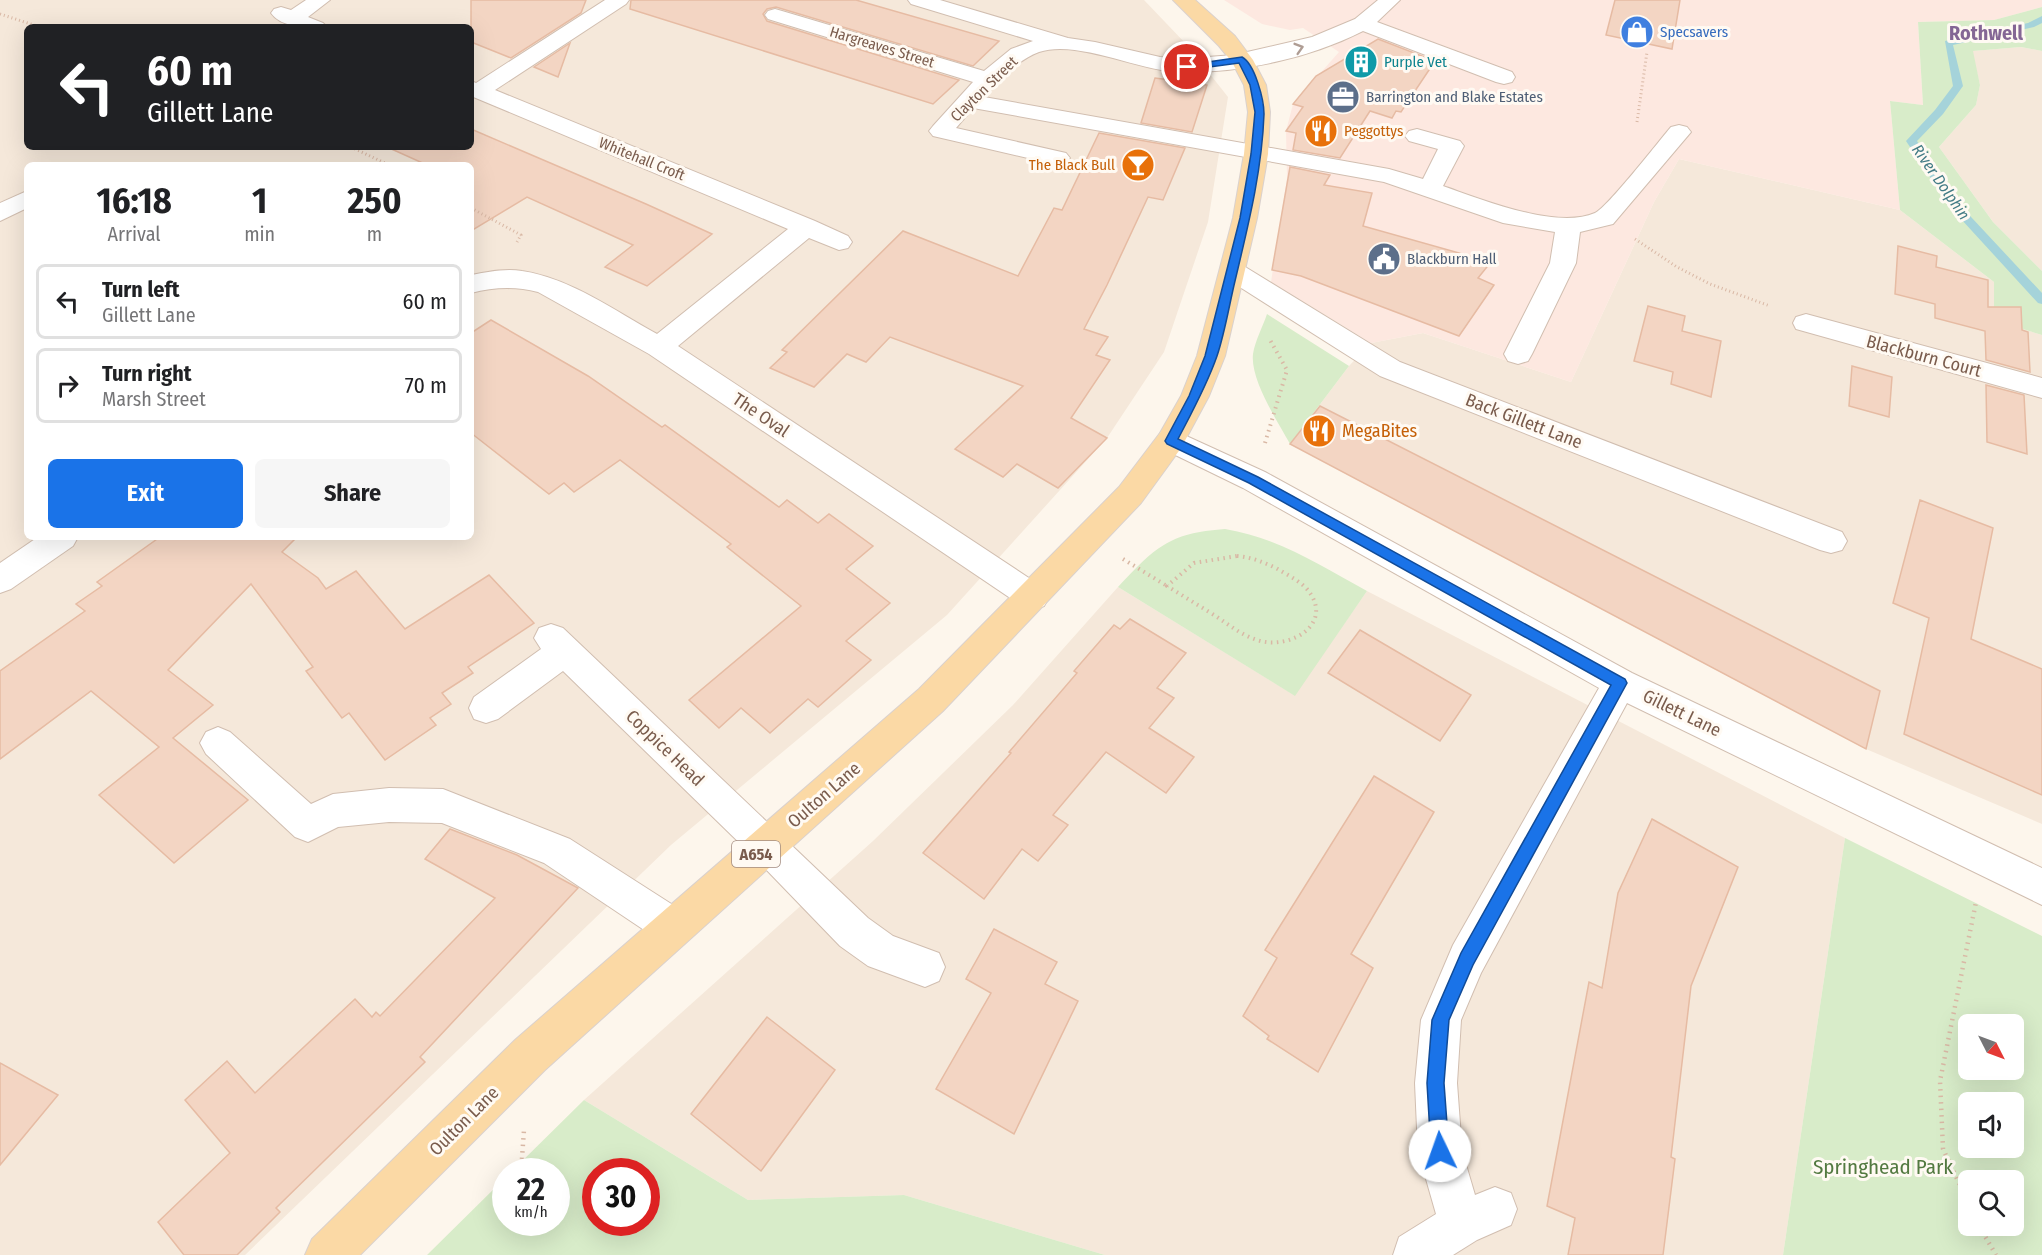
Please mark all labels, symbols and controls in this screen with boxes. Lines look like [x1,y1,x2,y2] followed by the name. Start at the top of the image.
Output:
[1619,14,1655,50] shop icon: Specsavers
[1949,21,2024,45] district label: Rothwell
[827,23,937,72] street label: Hargreaves Street
[1660,23,1728,41] place label: Specsavers
[1161,41,1212,92] pin
[1293,42,1304,55] one-way arrow
[1343,44,1379,80] building icon: Purple Vet
[147,46,233,96] text: 60 m
[48,48,126,126] icon: left
[1170,50,1203,83] icon: arrive
[947,53,1021,125] street label: Clayton Street
[1384,53,1447,71] place label: Purple Vet
[1325,79,1361,115] office icon: Barrington and Blake Estates
[1366,88,1543,106] place label: Barrington and Blake Estates
[147,97,273,129] text: Gillett Lane
[1303,113,1339,149] restaurant icon: Peggottys
[1344,122,1403,140] place label: Peggottys
[596,134,688,184] street label: Whitehall Croft
[1908,141,1974,223] water label: River Dolphin
[1120,147,1156,183] bar icon: The Black Bull
[1029,156,1115,174] place label: The Black Bull
[96,179,172,223] text: 16:18
[252,179,267,223] text: 1
[348,179,402,223] text: 250
[108,222,161,246] text: Arrival
[244,222,275,246] text: min
[367,222,382,246] text: m
[1366,241,1402,277] public building icon: Blackburn Hall
[1407,250,1497,268] place label: Blackburn Hall
[102,276,180,303] text: Turn left
[51,285,84,318] icon: left
[403,288,447,315] text: 60 m
[102,303,196,327] text: Gillett Lane
[1864,330,1984,382] street label: Blackburn Court
[102,360,191,387] text: Turn right
[51,369,84,402] icon: right
[405,372,447,399] text: 70 m
[102,387,206,411] text: Marsh Street
[729,388,794,442] street label: The Oval
[1463,389,1586,453] street label: Back Gillett Lane
[1301,413,1337,449] restaurant icon: MegaBites
[1342,420,1418,442] place label: MegaBites
[48,459,243,528] button: Exit
[255,459,450,528] button: Share
[1639,685,1725,741] street label: Gillett Lane
[621,705,709,791] street label: Coppice Head
[783,757,865,833] street label: Oulton Lane
[732,841,780,867] road number: A654
[1958,1014,2024,1080] north arrow
[1958,1014,2024,1236] map controls
[425,1082,503,1160] street label: Oulton Lane
[1958,1092,2024,1158] button: sound
[1408,1119,1472,1183] position arrow
[1813,1154,1953,1180] park label: Springhead Park
[582,1158,660,1236] speed limit sign: 30
[1958,1170,2024,1236] button: search
[517,1172,545,1208] text: 22
[514,1203,548,1221] text: km/h

